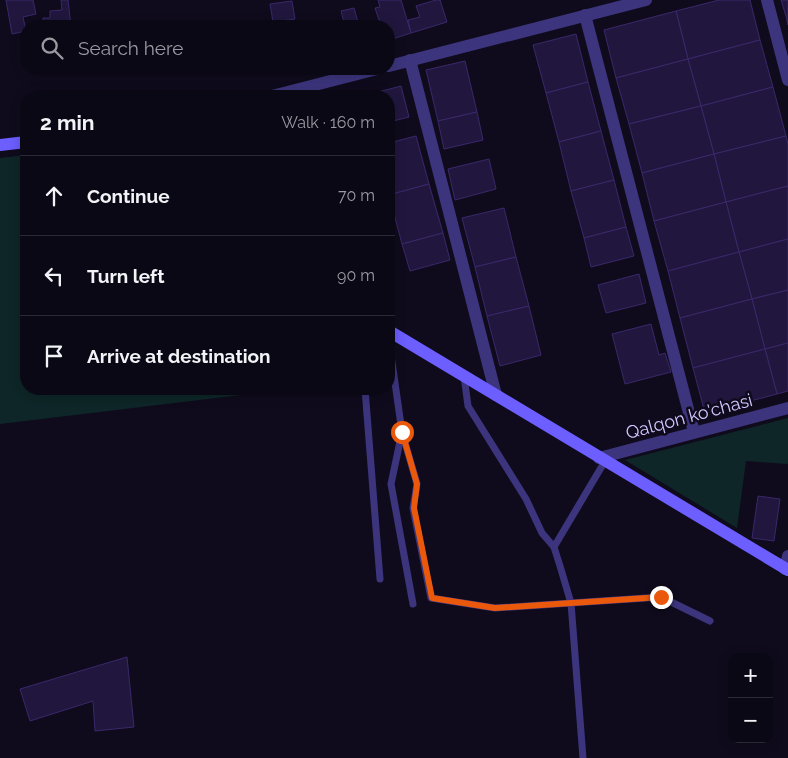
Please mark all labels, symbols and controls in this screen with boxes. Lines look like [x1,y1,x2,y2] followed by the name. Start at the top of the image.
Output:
[20,20,395,75] search box
[38,34,66,62] icon: search
[78,37,184,59] text: Search here
[40,110,94,135] text: 2 min
[281,113,375,132] text: Walk · 160 m
[40,182,68,210] icon: ahead
[87,185,170,207] text: Continue
[338,186,375,205] text: 70 m
[40,262,68,290] icon: left
[87,265,164,287] text: Turn left
[337,266,375,285] text: 90 m
[40,342,68,370] icon: arrive
[87,345,271,367] text: Arrive at destination
[623,389,755,443] street label: Qalqon ko'chasi
[391,421,414,444] route start
[650,586,673,609] route end
[728,653,773,743] map controls
[728,653,773,698] button: +
[728,698,773,743] button: −

